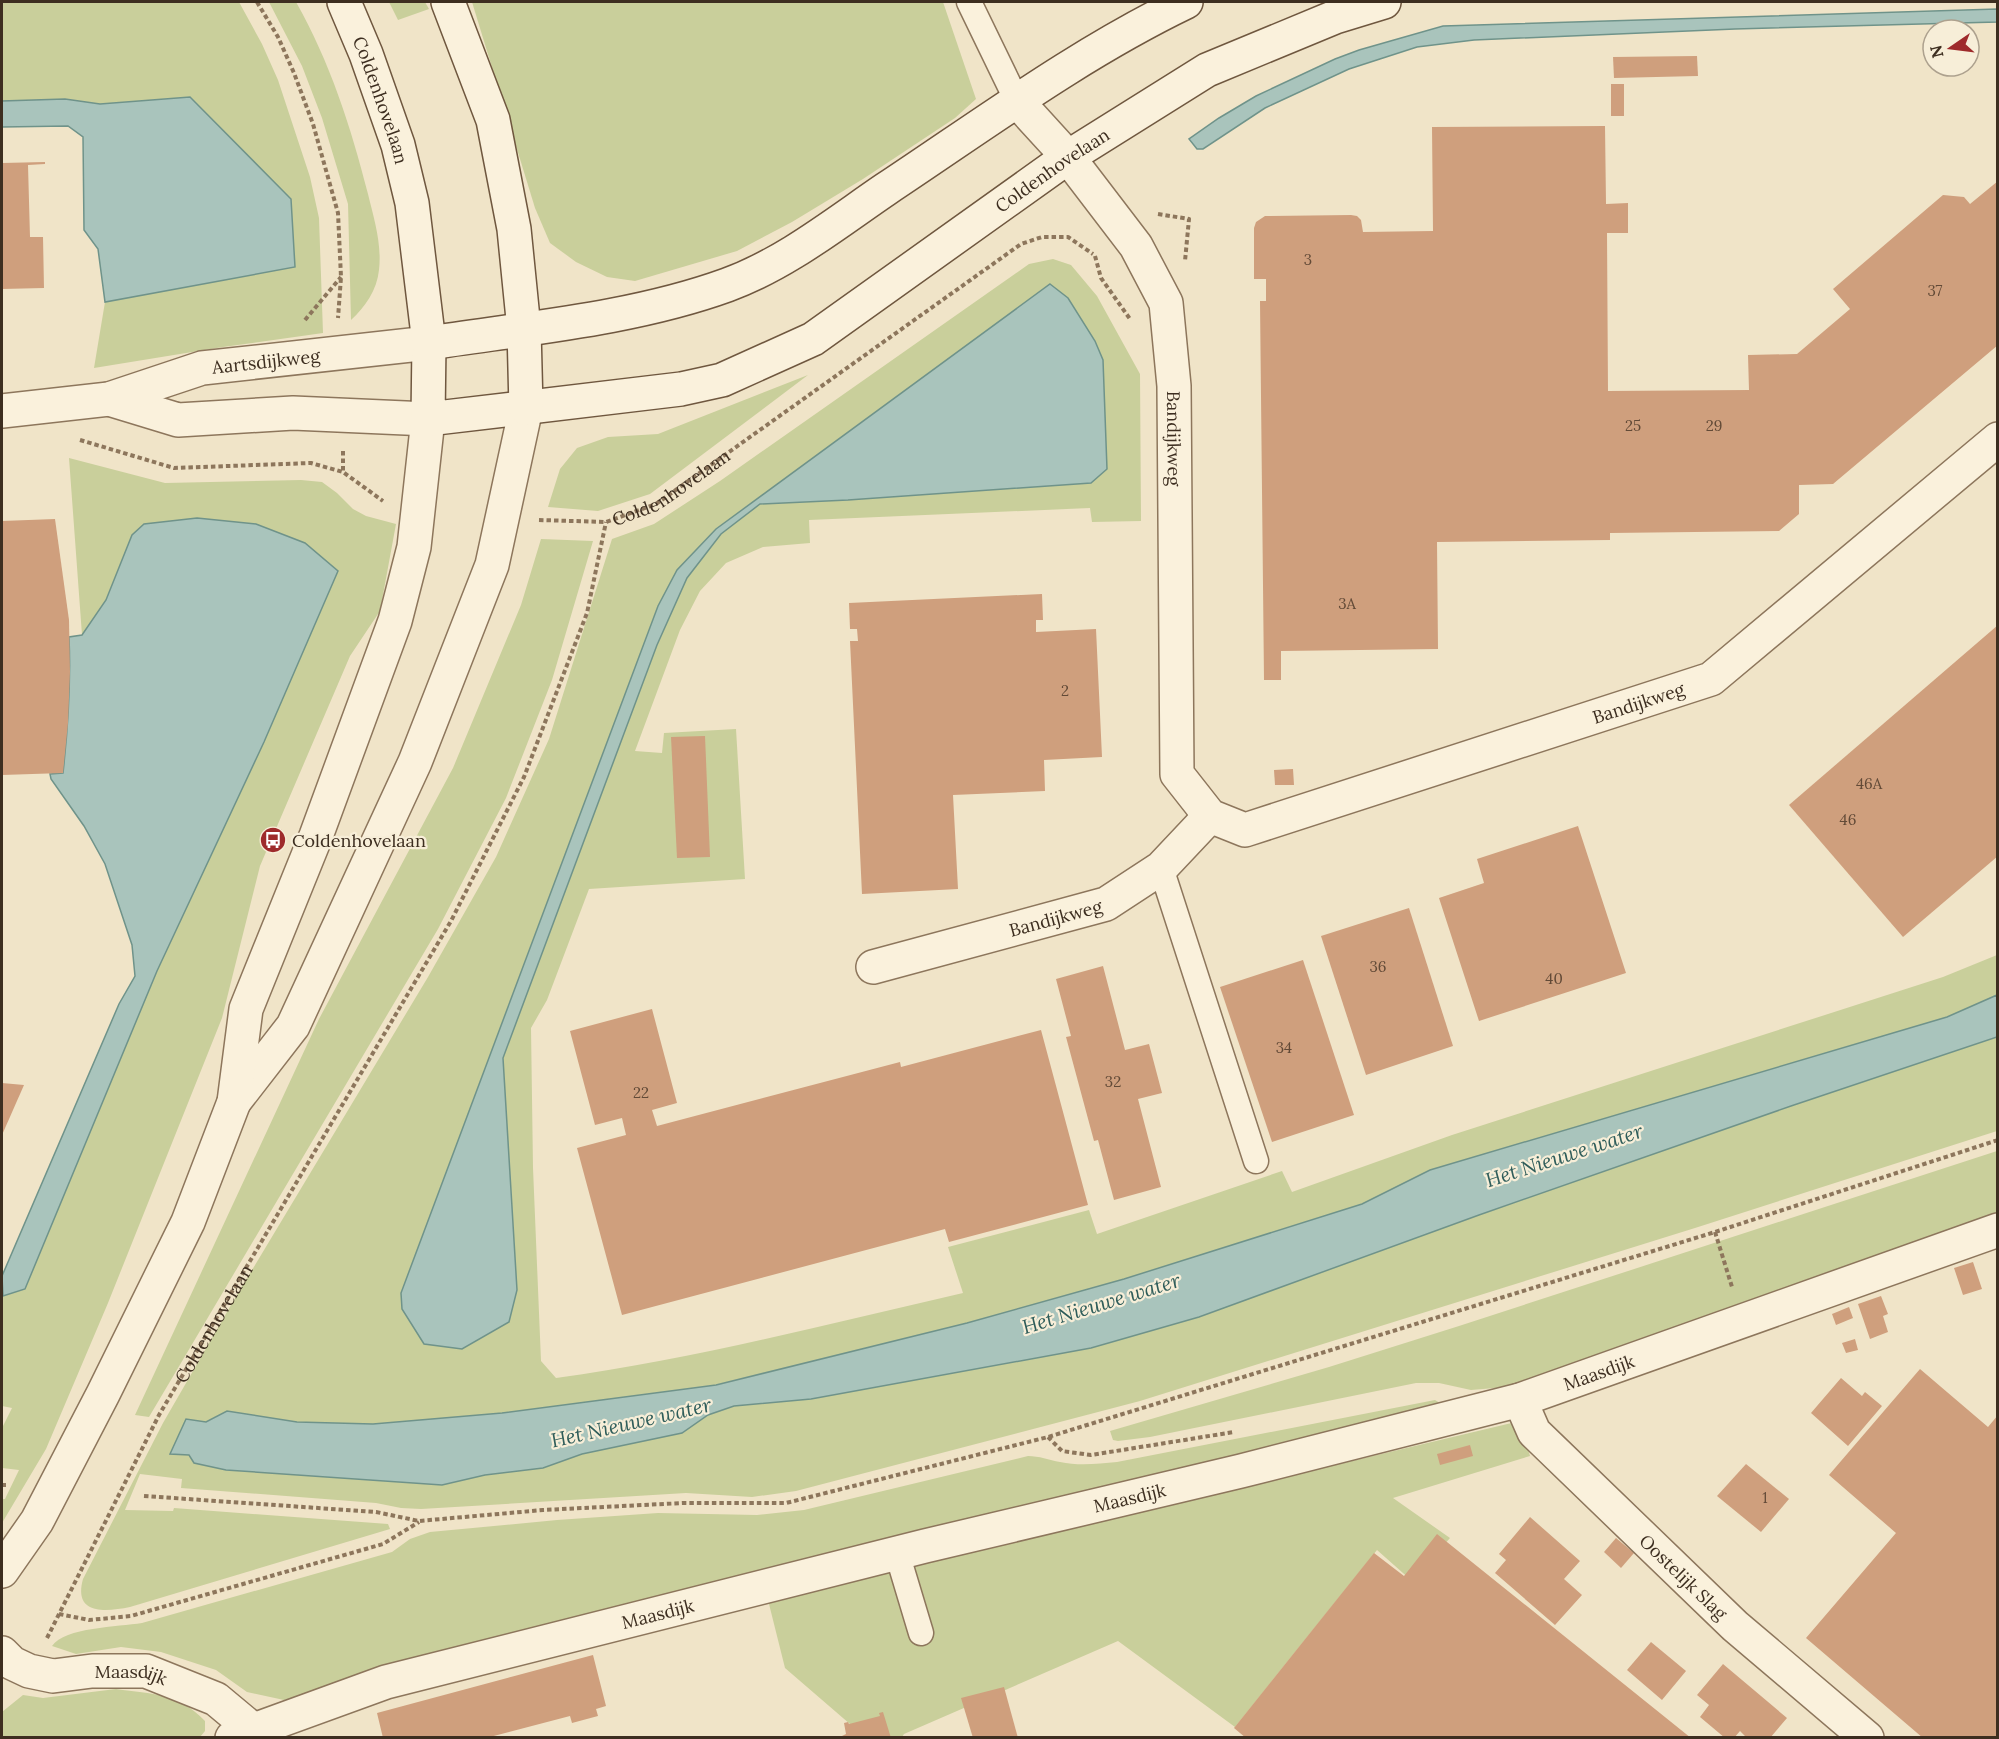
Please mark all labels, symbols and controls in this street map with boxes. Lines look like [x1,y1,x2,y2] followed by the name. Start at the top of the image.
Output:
[1921,18,1981,78] north arrow
[348,33,414,166] street label: Coldenhovelaan
[1925,43,1948,60] text: N
[990,123,1114,217] street label: Coldenhovelaan
[1304,250,1312,269] house number: 3
[1928,281,1943,300] house number: 37
[210,343,322,378] street label: Aartsdijkweg
[1163,391,1186,487] street label: Bandijkweg
[1625,416,1641,435] house number: 25
[1706,416,1722,435] house number: 29
[609,444,734,530] street label: Coldenhovelaan
[1338,594,1356,613] house number: 3A
[1589,677,1688,728] street label: Bandijkweg
[1061,681,1069,700] house number: 2
[1856,774,1883,793] house number: 46A
[1840,810,1856,829] house number: 46
[258,825,288,855] bus stop icon: Coldenhovelaan
[292,829,426,852] place label: Coldenhovelaan
[1006,894,1106,941] street label: Bandijkweg
[1369,957,1387,976] house number: 36
[1545,969,1563,988] house number: 40
[1276,1038,1292,1057] house number: 34
[1105,1072,1121,1091] house number: 32
[633,1083,649,1102] house number: 22
[1482,1117,1647,1192] water label: Het Nieuwe water
[169,1260,257,1387] street label: Coldenhovelaan
[1019,1267,1184,1339] water label: Het Nieuwe water
[1560,1349,1638,1395] street label: Maasdijk
[548,1391,715,1453] water label: Het Nieuwe water
[1091,1478,1168,1517] street label: Maasdijk
[1762,1488,1768,1507] house number: 1
[1635,1529,1733,1625] street label: Oostelijk Slag
[619,1593,696,1634] street label: Maasdijk
[94,1660,171,1690] street label: Maasdijk

